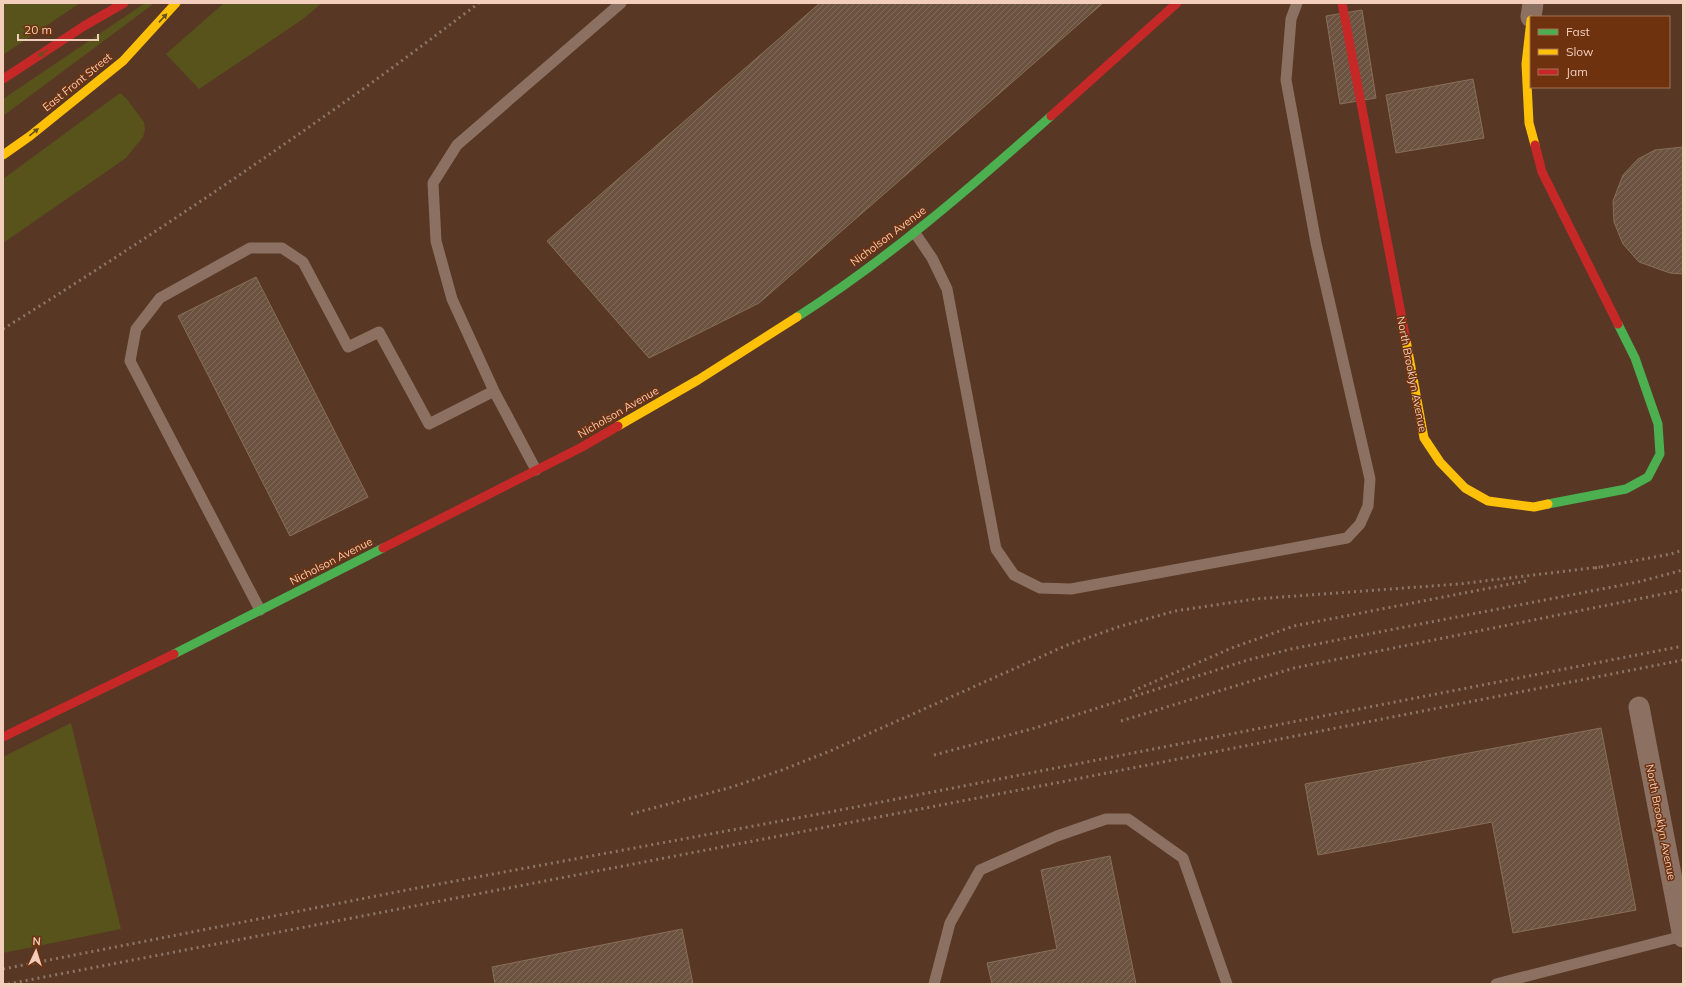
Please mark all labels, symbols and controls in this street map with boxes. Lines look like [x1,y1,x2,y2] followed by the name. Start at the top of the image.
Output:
[158,13,167,23] one-way arrow
[18,16,98,42] scale bar
[1530,16,1670,88] legend
[24,22,52,37] text: 20 m
[1566,24,1590,39] text: Fast
[1566,44,1594,59] text: Slow
[38,49,48,57] one-way arrow
[40,50,115,114] street label: East Front Street
[1566,64,1588,79] text: Jam
[29,128,40,136] one-way arrow
[847,203,929,269] street label: Nicholson Avenue
[1394,315,1430,433] street label: North Brooklyn Avenue
[575,383,661,441] street label: Nicholson Avenue
[287,534,375,588] street label: Nicholson Avenue
[1643,763,1679,881] street label: North Brooklyn Avenue
[16,931,56,971] north arrow
[32,934,41,948] text: N

